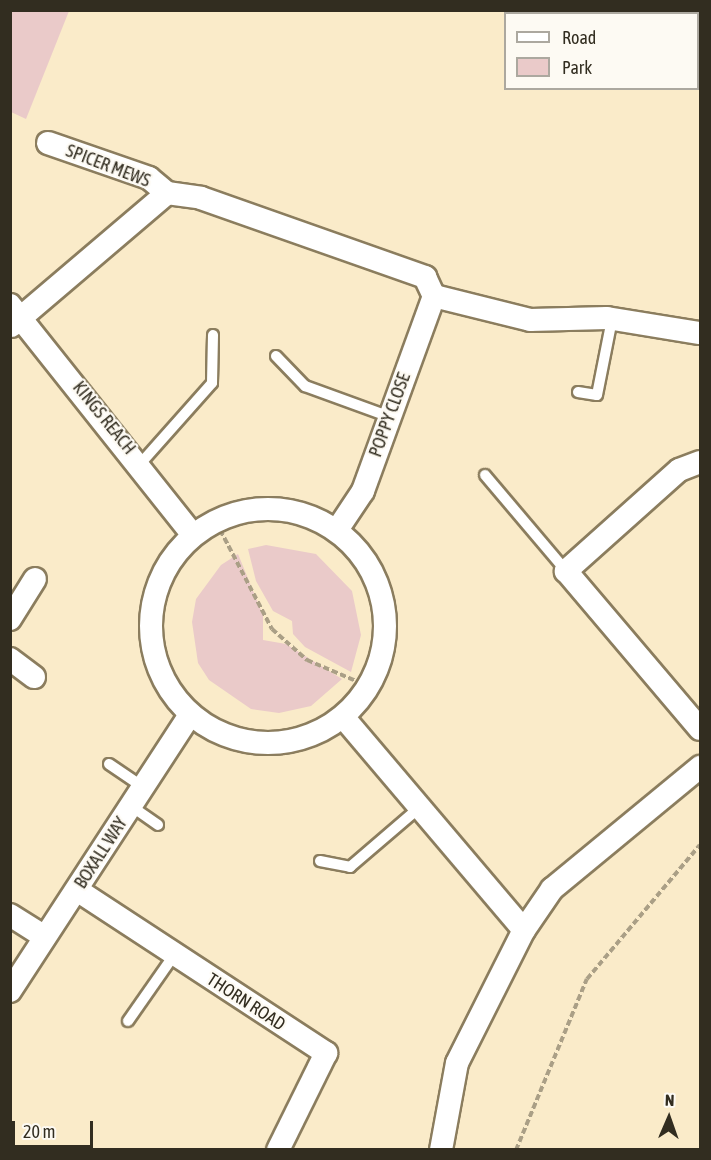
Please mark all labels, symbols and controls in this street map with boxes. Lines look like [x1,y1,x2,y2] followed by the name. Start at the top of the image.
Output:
[504,12,699,90] legend
[562,27,596,48] text: Road
[562,57,592,78] text: Park
[63,140,153,192] street label: SPICER MEWS
[365,370,415,460] street label: POPPY CLOSE
[68,377,140,459] street label: KINGS REACH
[70,813,132,893] street label: BOXALL WAY
[203,969,289,1035] street label: THORN ROAD
[639,1088,699,1148] north arrow
[665,1091,675,1109] text: N
[15,1109,96,1147] scale bar
[23,1121,55,1142] text: 20 m

